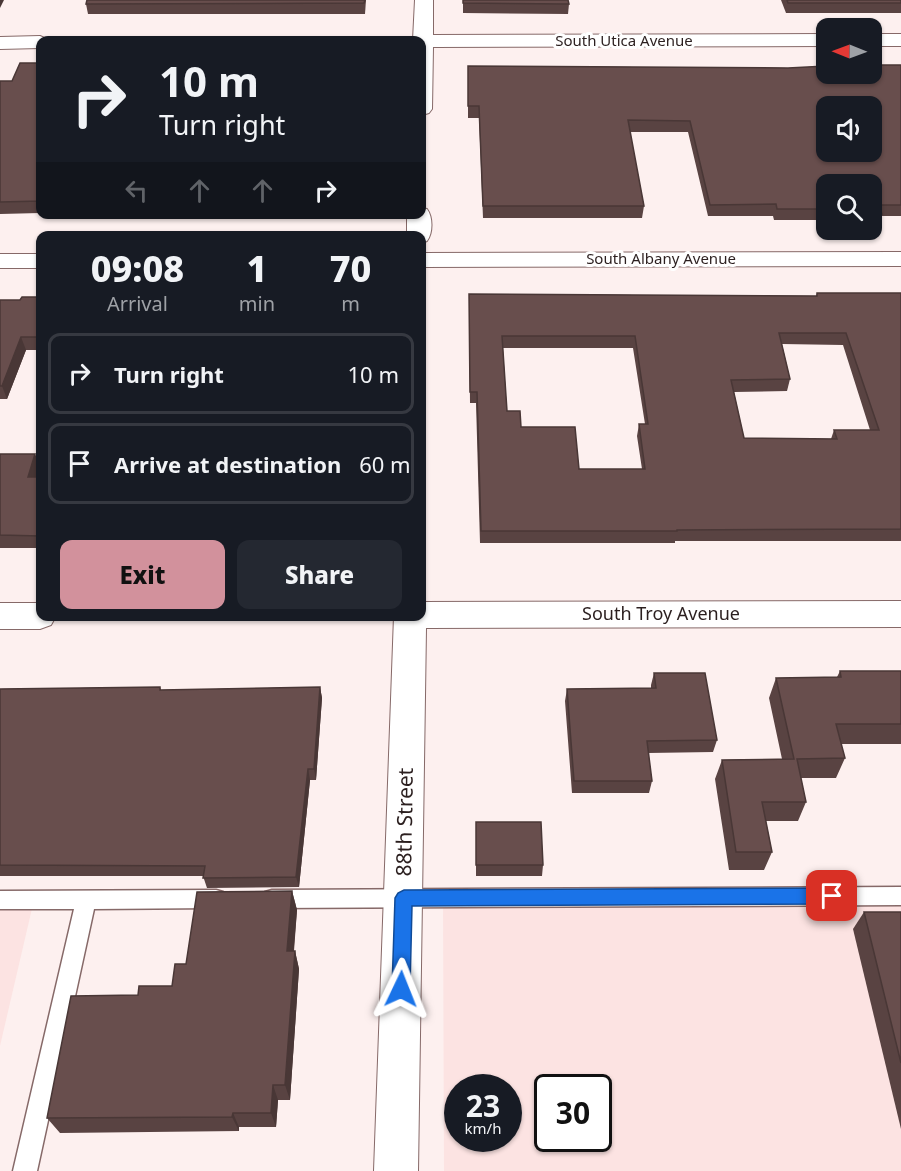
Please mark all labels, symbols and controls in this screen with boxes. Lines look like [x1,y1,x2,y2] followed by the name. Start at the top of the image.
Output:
[816,18,882,84] north arrow
[816,18,882,240] map controls
[555,30,693,50] street label: South Utica Avenue
[159,52,259,109] text: 10 m
[60,60,138,138] icon: right
[816,96,882,162] button: sound
[159,106,285,143] text: Turn right
[120,174,153,207] icon: left
[183,174,216,207] icon: ahead
[246,174,279,207] icon: ahead
[309,174,342,207] icon: right
[816,174,882,240] button: search
[91,244,184,293] text: 09:08
[247,244,267,293] text: 1
[330,244,371,293] text: 70
[586,248,736,268] street label: South Albany Avenue
[107,290,168,317] text: Arrival
[239,290,275,317] text: min
[341,290,360,317] text: m
[63,357,96,390] icon: right
[114,359,224,389] text: Turn right
[348,359,399,389] text: 10 m
[63,447,96,480] icon: arrive
[114,449,341,479] text: Arrive at destination
[359,449,411,479] text: 60 m
[60,540,225,609] button: Exit
[237,540,402,609] button: Share
[582,601,740,625] street label: South Troy Avenue
[389,767,419,877] street label: 88th Street
[806,870,857,921] pin
[815,879,848,912] icon: arrive
[369,957,433,1021] position arrow
[534,1074,612,1152] speed limit sign: 30
[466,1085,500,1126] text: 23
[465,1118,501,1138] text: km/h

